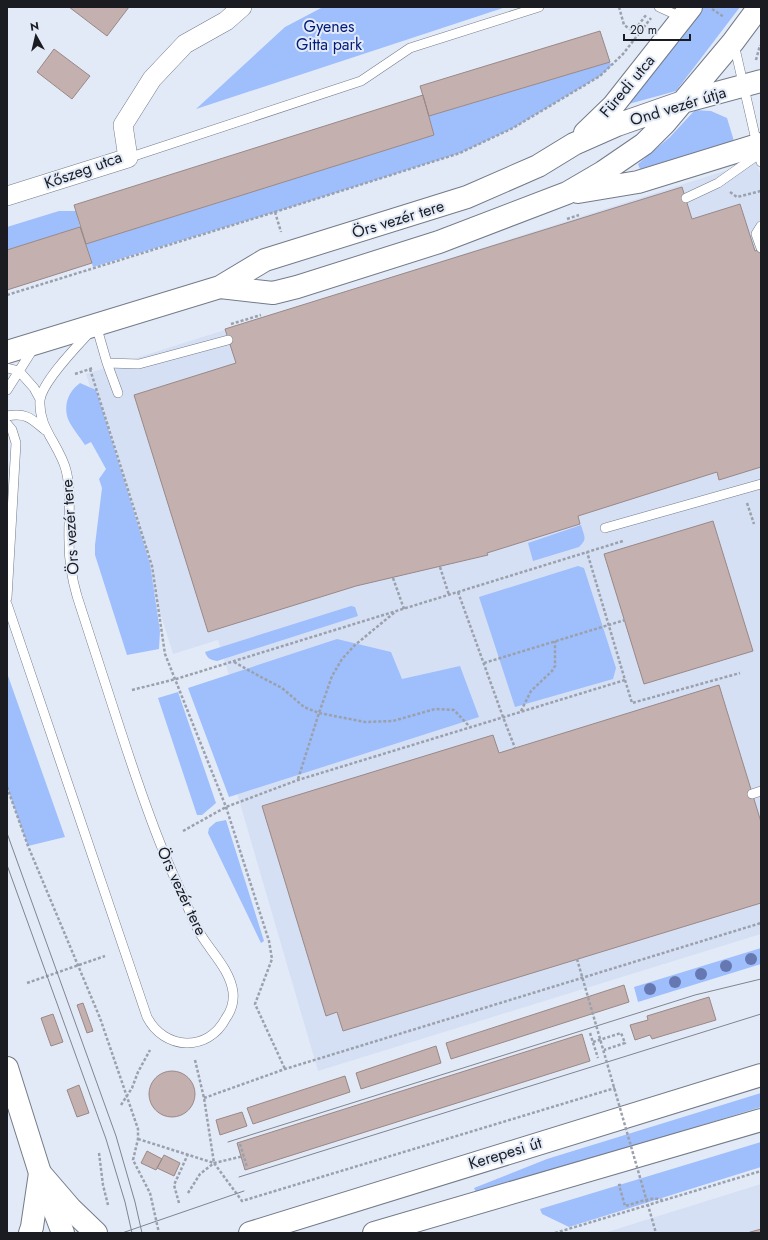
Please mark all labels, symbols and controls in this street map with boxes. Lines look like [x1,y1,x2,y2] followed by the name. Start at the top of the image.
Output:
[296,15,363,56] park label: Gyenes Gitta park
[16,16,56,56] north arrow
[624,16,690,42] scale bar
[29,18,40,35] text: N
[630,21,657,39] text: 20 m
[594,50,660,122] street label: Füredi utca
[627,80,729,132] street label: Ond vezér útja
[41,145,125,195] street label: Kőszeg utca
[349,194,447,244] street label: Örs vezér tere
[55,479,85,575] street label: Örs vezér tere
[151,843,213,939] street label: Örs vezér tere
[466,1131,545,1175] street label: Kerepesi út

